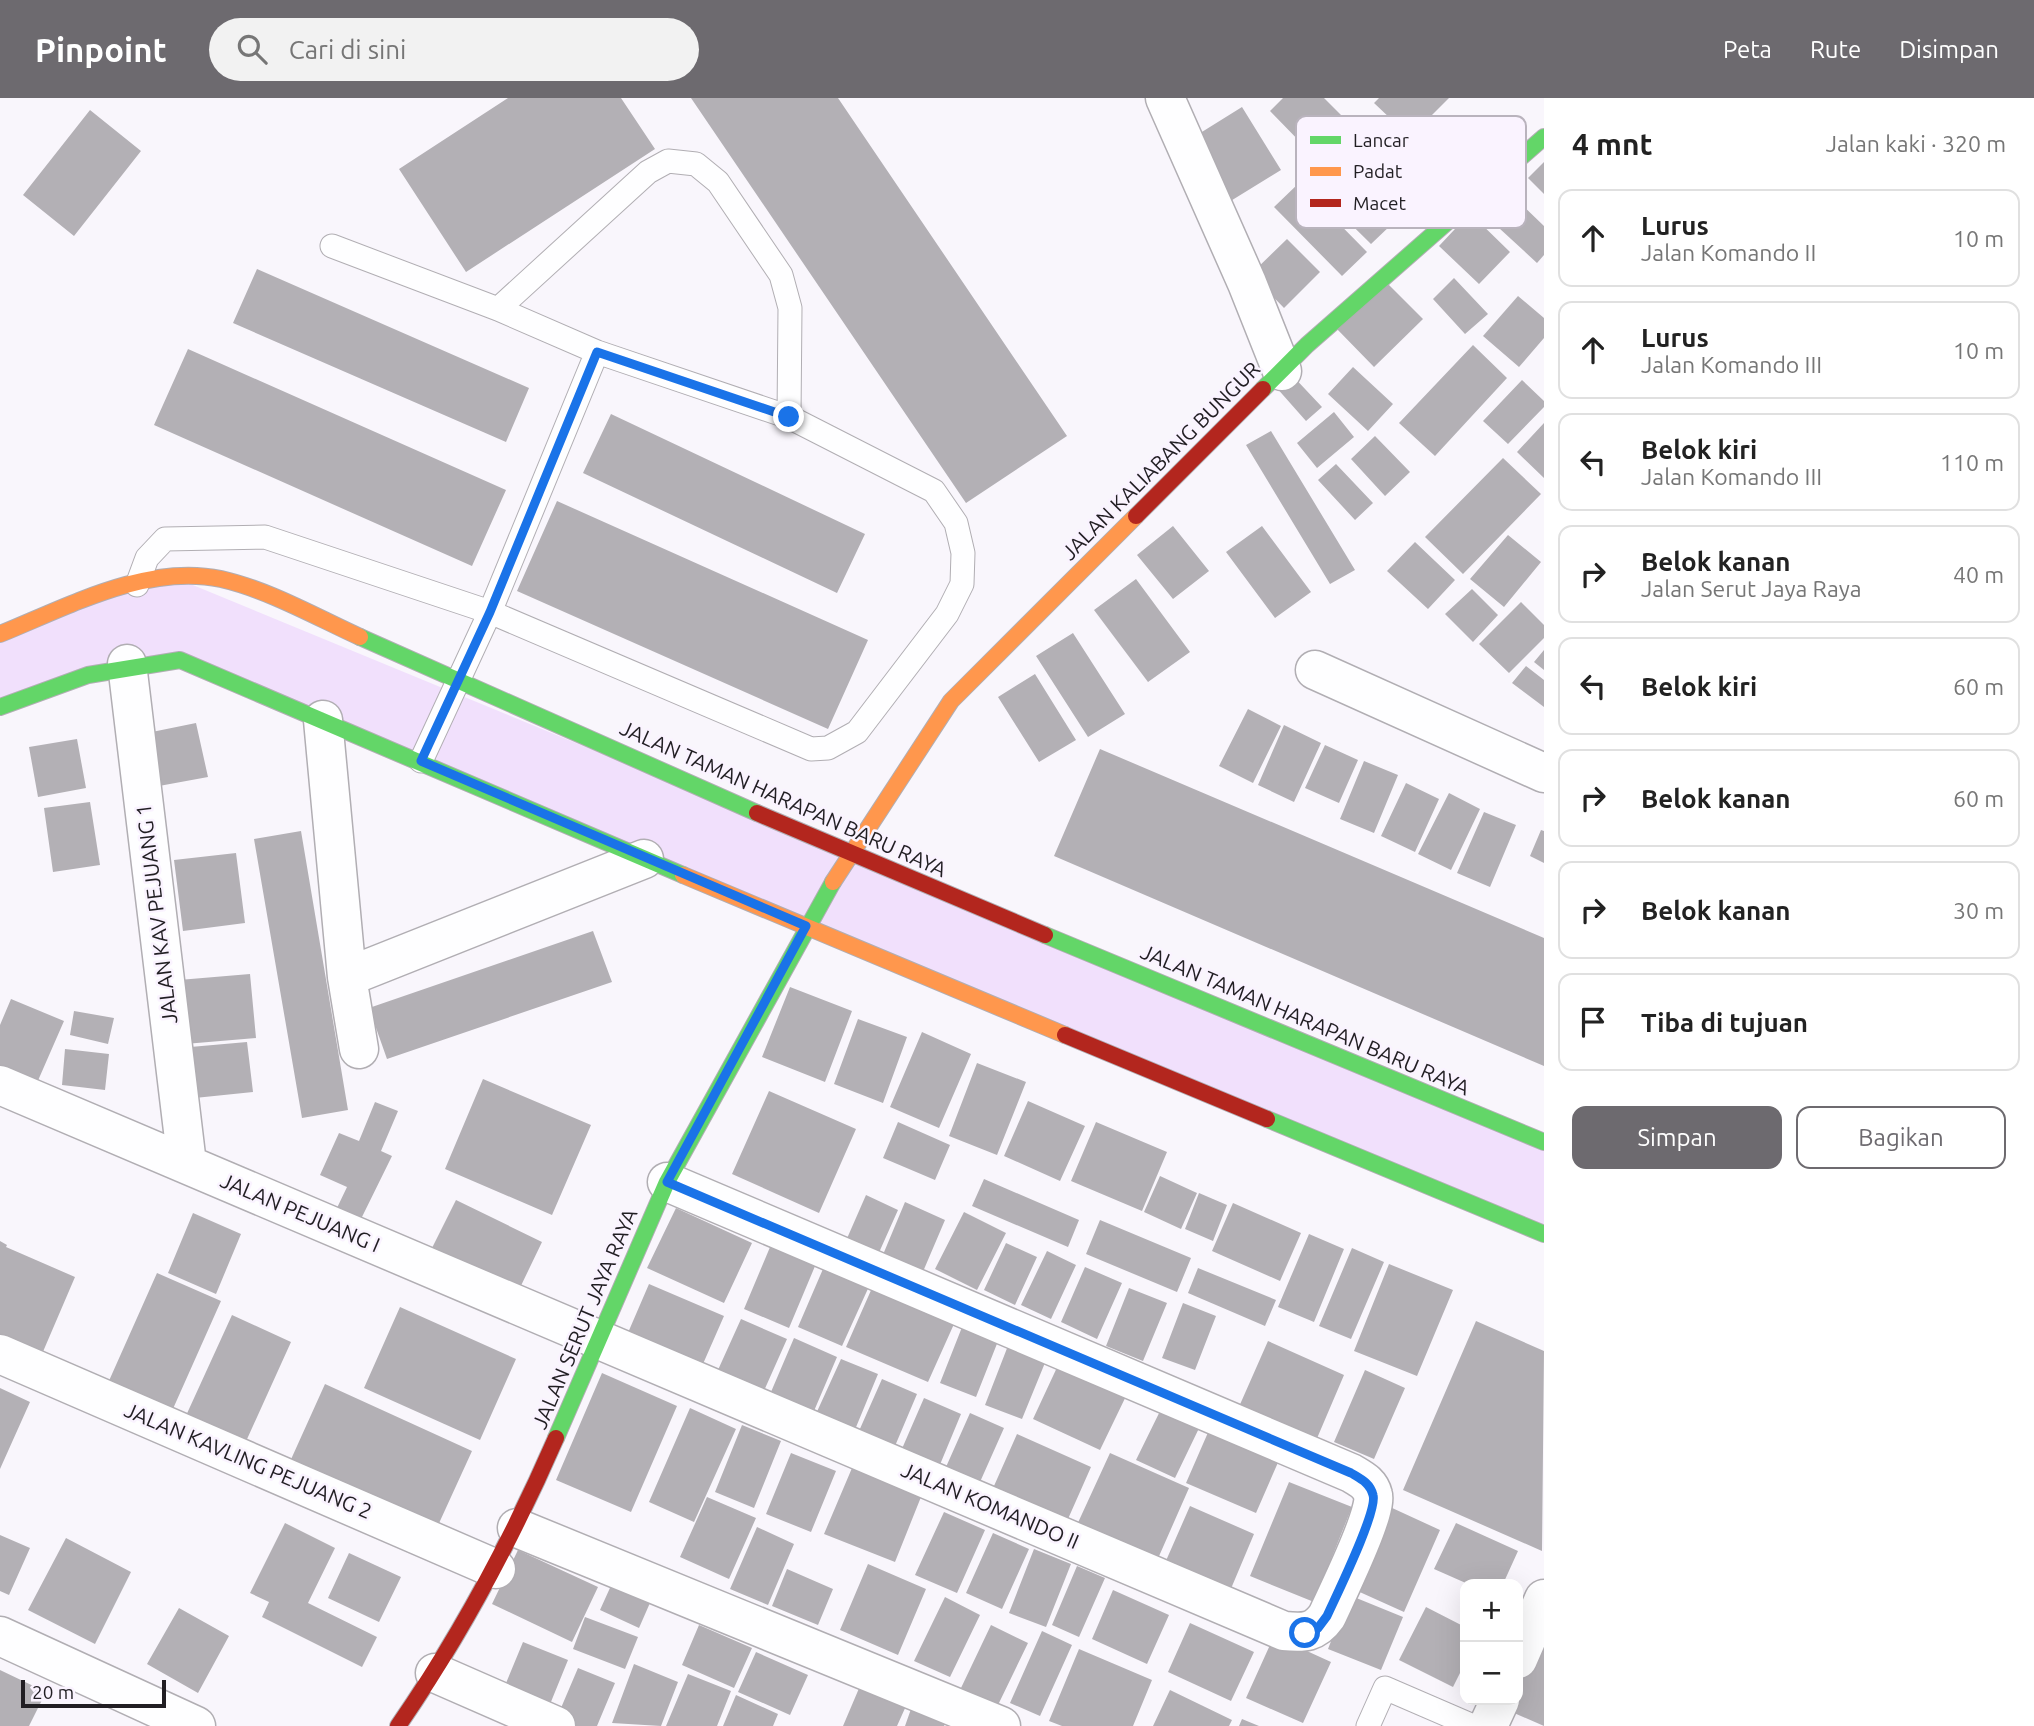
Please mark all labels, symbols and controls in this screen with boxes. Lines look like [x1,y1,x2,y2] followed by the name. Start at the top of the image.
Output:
[209,18,699,81] search box
[233,30,271,68] icon: search
[35,31,167,68] text: Pinpoint
[289,35,406,64] text: Cari di sini
[1723,36,1772,63] text: Peta
[1810,36,1861,63] text: Rute
[1899,36,1999,63] text: Disimpan
[1296,116,1526,228] legend
[1572,127,1652,161] text: 4 mnt
[1353,129,1409,151] text: Lancar
[1826,131,2006,156] text: Jalan kaki · 320 m
[1353,160,1403,182] text: Padat
[1353,192,1407,214] text: Macet
[1641,211,1709,240] text: Lurus
[1574,219,1612,257] icon: ahead
[1953,226,2004,251] text: 10 m
[1641,240,1816,265] text: Jalan Komando II
[1641,323,1709,352] text: Lurus
[1574,331,1612,369] icon: ahead
[1953,338,2004,363] text: 10 m
[1641,352,1822,377] text: Jalan Komando III
[1056,356,1264,564] street label: JALAN KALIABANG BUNGUR
[773,401,804,432] route end
[1641,435,1757,464] text: Belok kiri
[1574,443,1612,481] icon: left
[1940,450,2004,475] text: 110 m
[1641,464,1822,489] text: Jalan Komando III
[1641,547,1791,576] text: Belok kanan
[1574,555,1612,593] icon: right
[1953,562,2004,587] text: 40 m
[1641,576,1862,601] text: Jalan Serut Jaya Raya
[1574,667,1612,705] icon: left
[1641,672,1757,701] text: Belok kiri
[1953,674,2004,699] text: 60 m
[617,715,951,881] street label: JALAN TAMAN HARAPAN BARU RAYA
[1574,779,1612,817] icon: right
[1641,784,1791,813] text: Belok kanan
[1953,786,2004,811] text: 60 m
[131,803,181,1025] street label: JALAN KAV PEJUANG 1
[1574,891,1612,929] icon: right
[1641,896,1791,925] text: Belok kanan
[1953,898,2004,923] text: 30 m
[1137,939,1474,1100] street label: JALAN TAMAN HARAPAN BARU RAYA
[1574,1003,1612,1041] icon: arrive
[1641,1008,1808,1037] text: Tiba di tujuan
[1572,1106,1782,1169] button: Simpan
[1796,1106,2006,1169] button: Bagikan
[217,1168,384,1256] street label: JALAN PEJUANG I
[527,1204,642,1432] street label: JALAN SERUT JAYA RAYA
[121,1397,376,1523] street label: JALAN KAVLING PEJUANG 2
[898,1457,1083,1553] street label: JALAN KOMANDO II
[1460,1579,1523,1705] map controls
[1460,1579,1523,1642] button: +
[1289,1617,1320,1648] route start
[1460,1642,1523,1705] button: −
[21,1677,166,1709] scale bar
[32,1681,74,1703] text: 20 m

